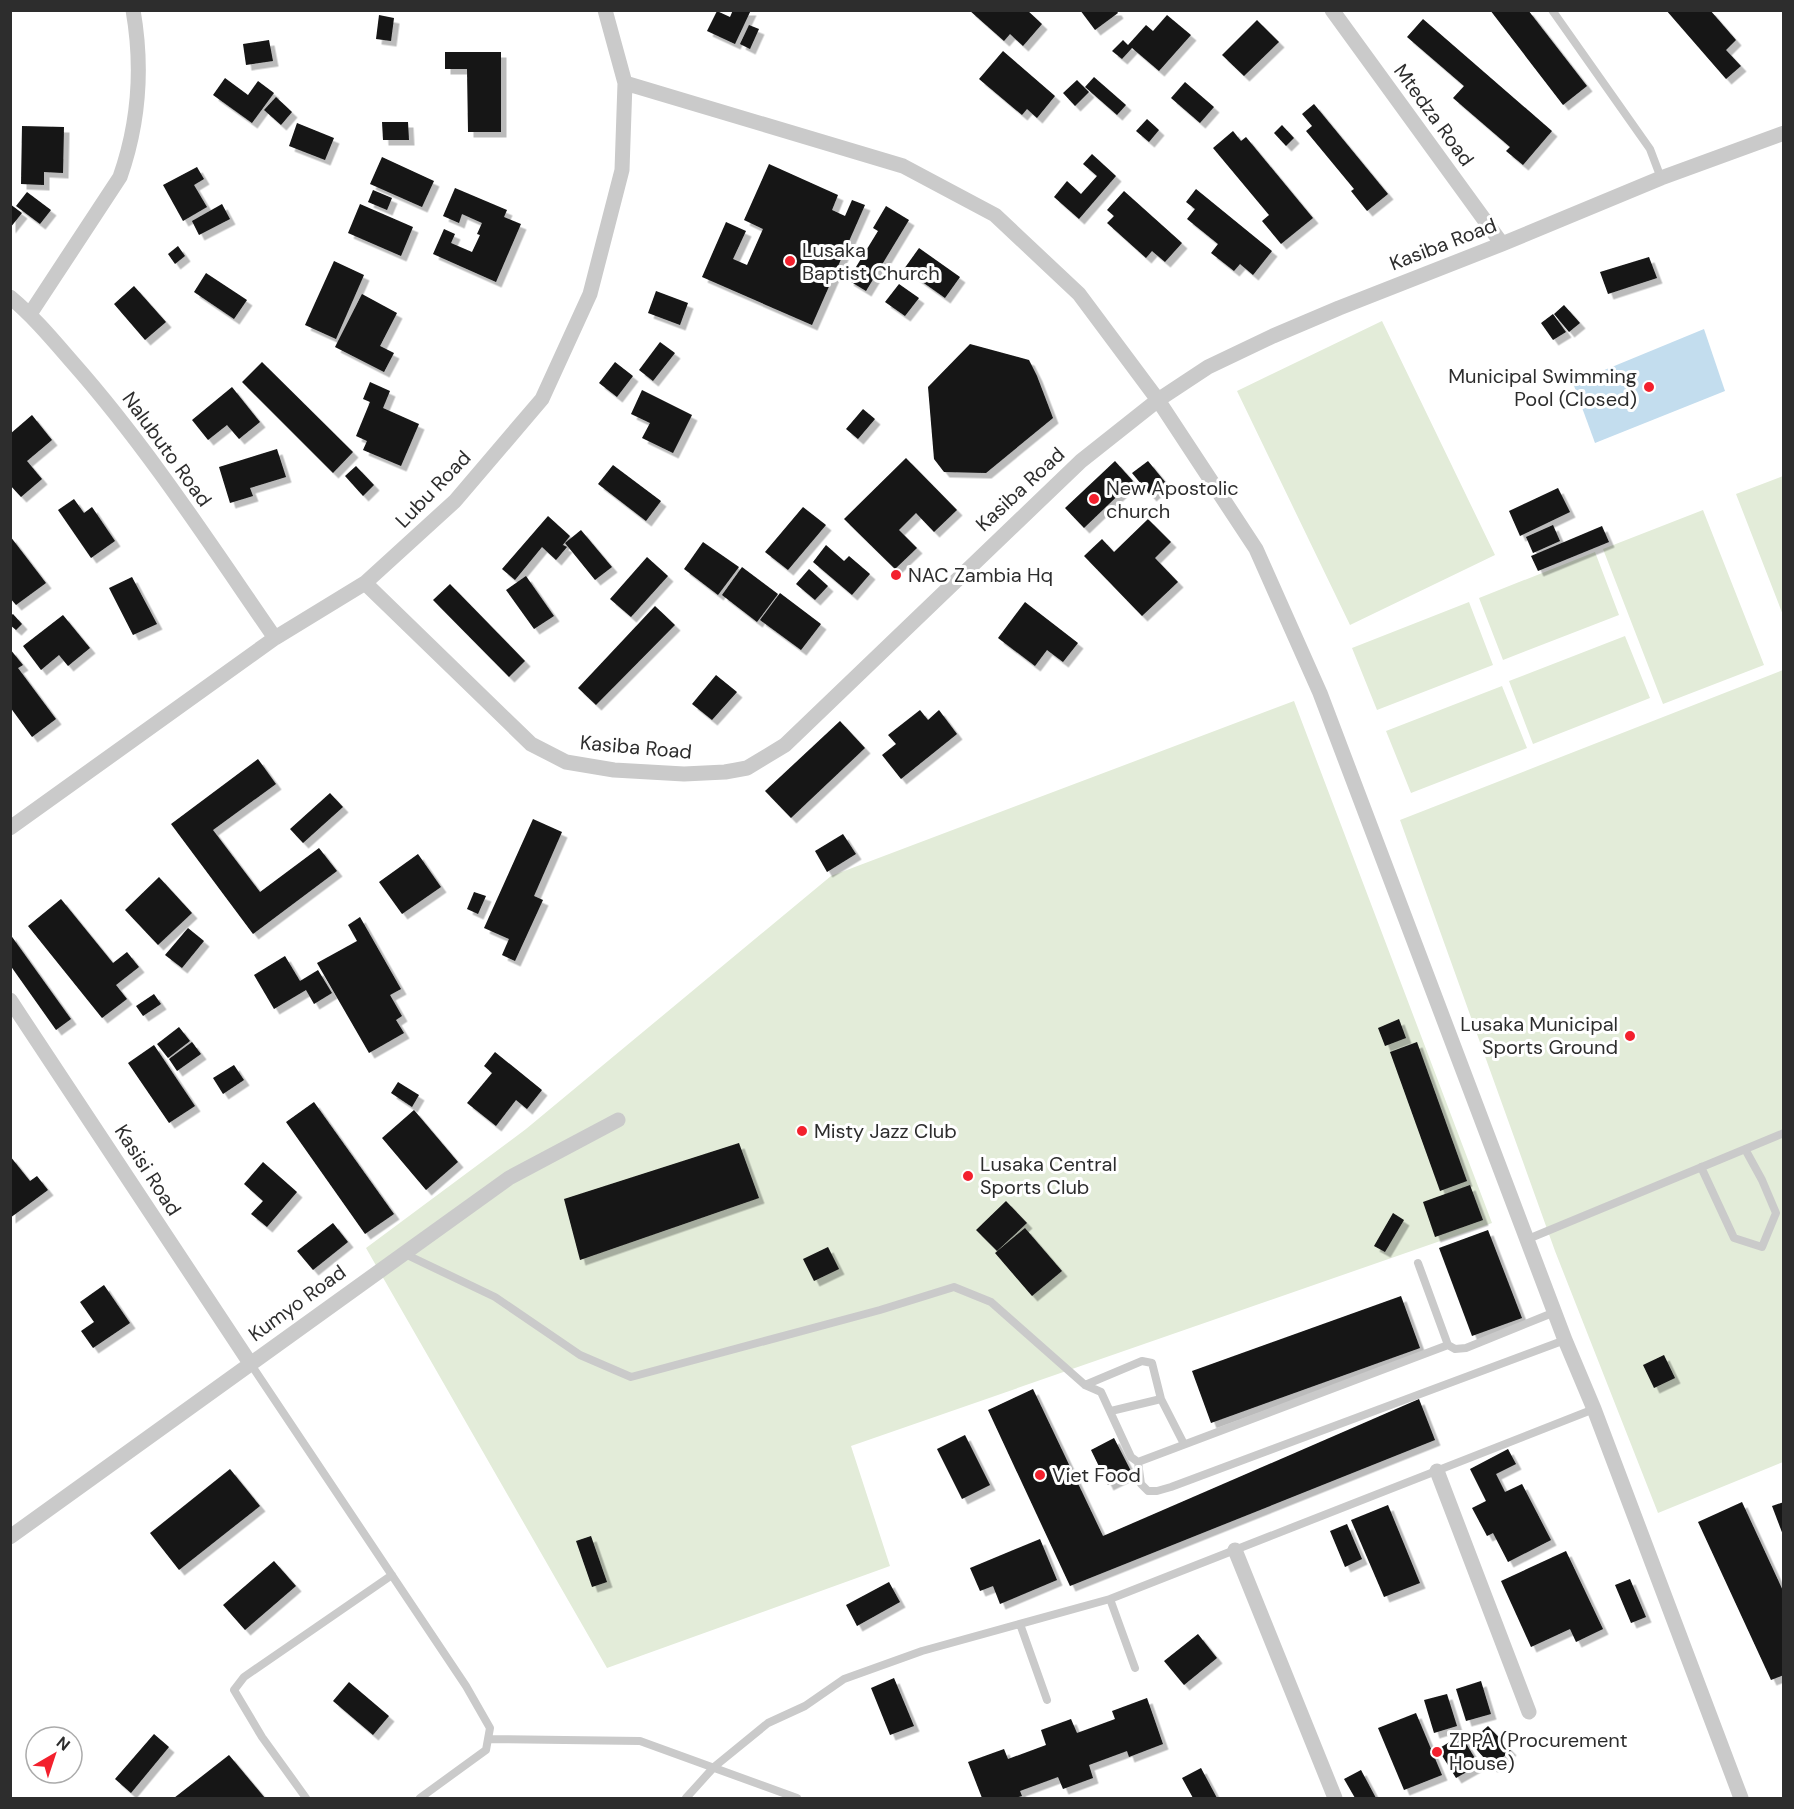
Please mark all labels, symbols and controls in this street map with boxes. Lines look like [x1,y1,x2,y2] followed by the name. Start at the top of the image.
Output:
[1388,59,1480,171] street label: Mtedza Road
[1386,212,1500,276] street label: Kasiba Road
[802,237,940,286] place label: Lusaka Baptist Church
[783,254,797,268] marker: Lusaka Baptist Church
[1448,363,1637,412] place label: Municipal Swimming Pool (Closed)
[1642,380,1656,394] marker: Municipal Swimming Pool (Closed)
[117,386,217,512] street label: Nalubuto Road
[970,441,1070,537] street label: Kasiba Road
[390,445,476,533] street label: Lubu Road
[1106,475,1239,524] place label: New Apostolic church
[1087,492,1101,506] marker: New Apostolic church
[908,562,1053,588] place label: NAC Zambia Hq
[889,568,903,582] marker: NAC Zambia Hq
[579,729,693,765] street label: Kasiba Road
[1460,1011,1618,1060] place label: Lusaka Municipal Sports Ground
[1623,1029,1637,1043] marker: Lusaka Municipal Sports Ground
[814,1118,957,1144] place label: Misty Jazz Club
[109,1119,187,1221] street label: Kasisi Road
[795,1124,809,1138] marker: Misty Jazz Club
[980,1151,1117,1200] place label: Lusaka Central Sports Club
[961,1169,975,1183] marker: Lusaka Central Sports Club
[243,1259,351,1347] street label: Kumyo Road
[1052,1462,1141,1488] place label: Viet Food
[1033,1468,1047,1482] marker: Viet Food
[24,1725,84,1785] north arrow
[1449,1727,1628,1776] place label: ZPPA (Procurement House)
[52,1732,74,1756] text: N
[1430,1745,1444,1759] marker: ZPPA (Procurement House)

